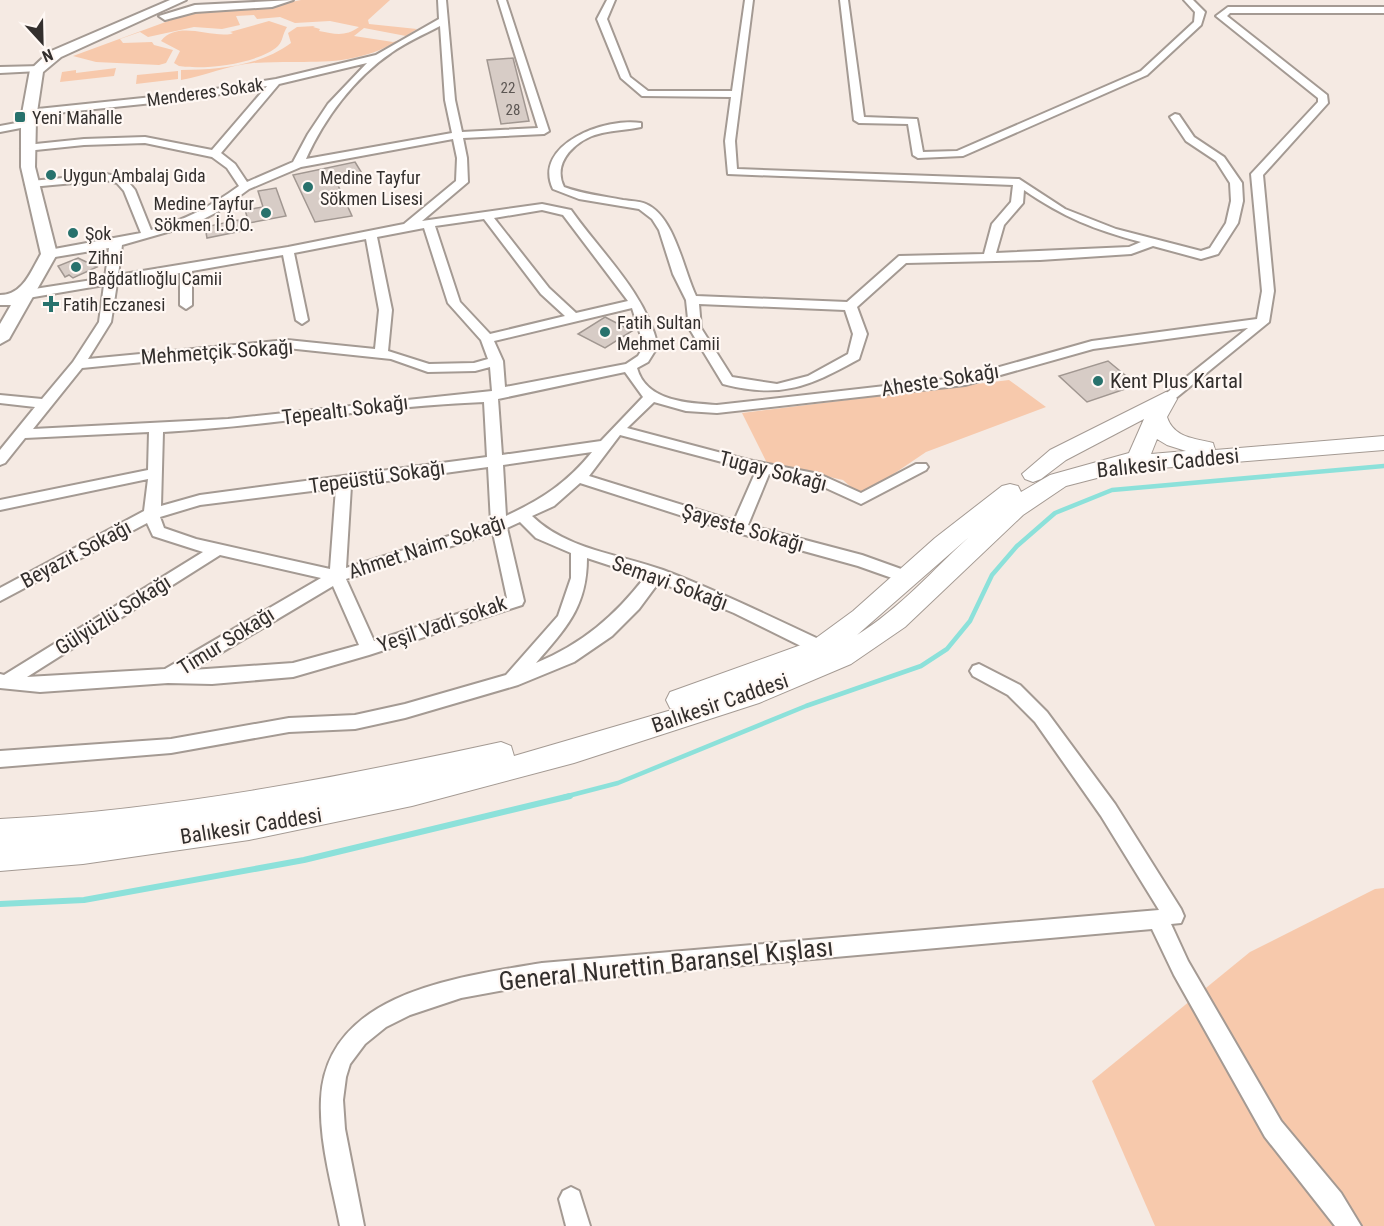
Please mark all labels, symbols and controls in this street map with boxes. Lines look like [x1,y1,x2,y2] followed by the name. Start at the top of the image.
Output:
[12,12,72,72] north arrow
[39,45,56,66] text: N
[145,73,265,111] street label: Menderes Sokak
[501,79,515,97] house number: 22
[506,101,520,119] house number: 28
[32,107,123,128] place label: Yeni Mahalle
[13,110,27,124] marker: Yeni Mahalle
[63,165,206,186] place label: Uygun Ambalaj Gıda
[320,167,423,209] place label: Medine Tayfur Sökmen Lisesi
[44,168,58,182] marker: Uygun Ambalaj Gıda
[301,180,315,194] marker: Medine Tayfur Sökmen Lisesi
[154,193,255,235] place label: Medine Tayfur Sökmen İ.Ö.O.
[259,206,273,220] marker: Medine Tayfur Sökmen İ.Ö.O.
[85,223,111,244] place label: Şok
[66,226,80,240] marker: Şok
[88,247,222,289] place label: Zihni Bağdatlıoğlu Camii
[69,260,83,274] marker: Zihni Bağdatlıoğlu Camii
[63,294,165,315] place label: Fatih Eczanesi
[44,297,58,311] marker: Fatih Eczanesi
[617,312,720,354] place label: Fatih Sultan Mehmet Camii
[598,325,612,339] marker: Fatih Sultan Mehmet Camii
[140,335,294,369] street label: Mehmetçik Sokağı
[879,359,1001,401] street label: Aheste Sokağı
[1110,369,1243,393] place label: Kent Plus Kartal
[1091,374,1105,388] marker: Kent Plus Kartal
[280,390,410,430] street label: Tepealtı Sokağı
[1096,444,1240,482] street label: Balıkesir Caddesi
[717,446,829,496] street label: Tugay Sokağı
[307,456,447,498] street label: Tepeüstü Sokağı
[679,499,807,557] street label: Şayeste Sokağı
[345,510,509,584] street label: Ahmet Naim Sokağı
[17,515,135,593] street label: Beyazıt Sokağı
[609,551,731,615] street label: Semavi Sokağı
[51,570,175,660] street label: Gülyüzlü Sokağı
[374,591,510,657] street label: Yeşil Vadi sokak
[173,602,279,680] street label: Timur Sokağı
[648,668,792,738] street label: Balıkesir Caddesi
[178,803,324,849] street label: Balıkesir Caddesi
[497,932,835,996] street label: General Nurettin Baransel Kışlası

